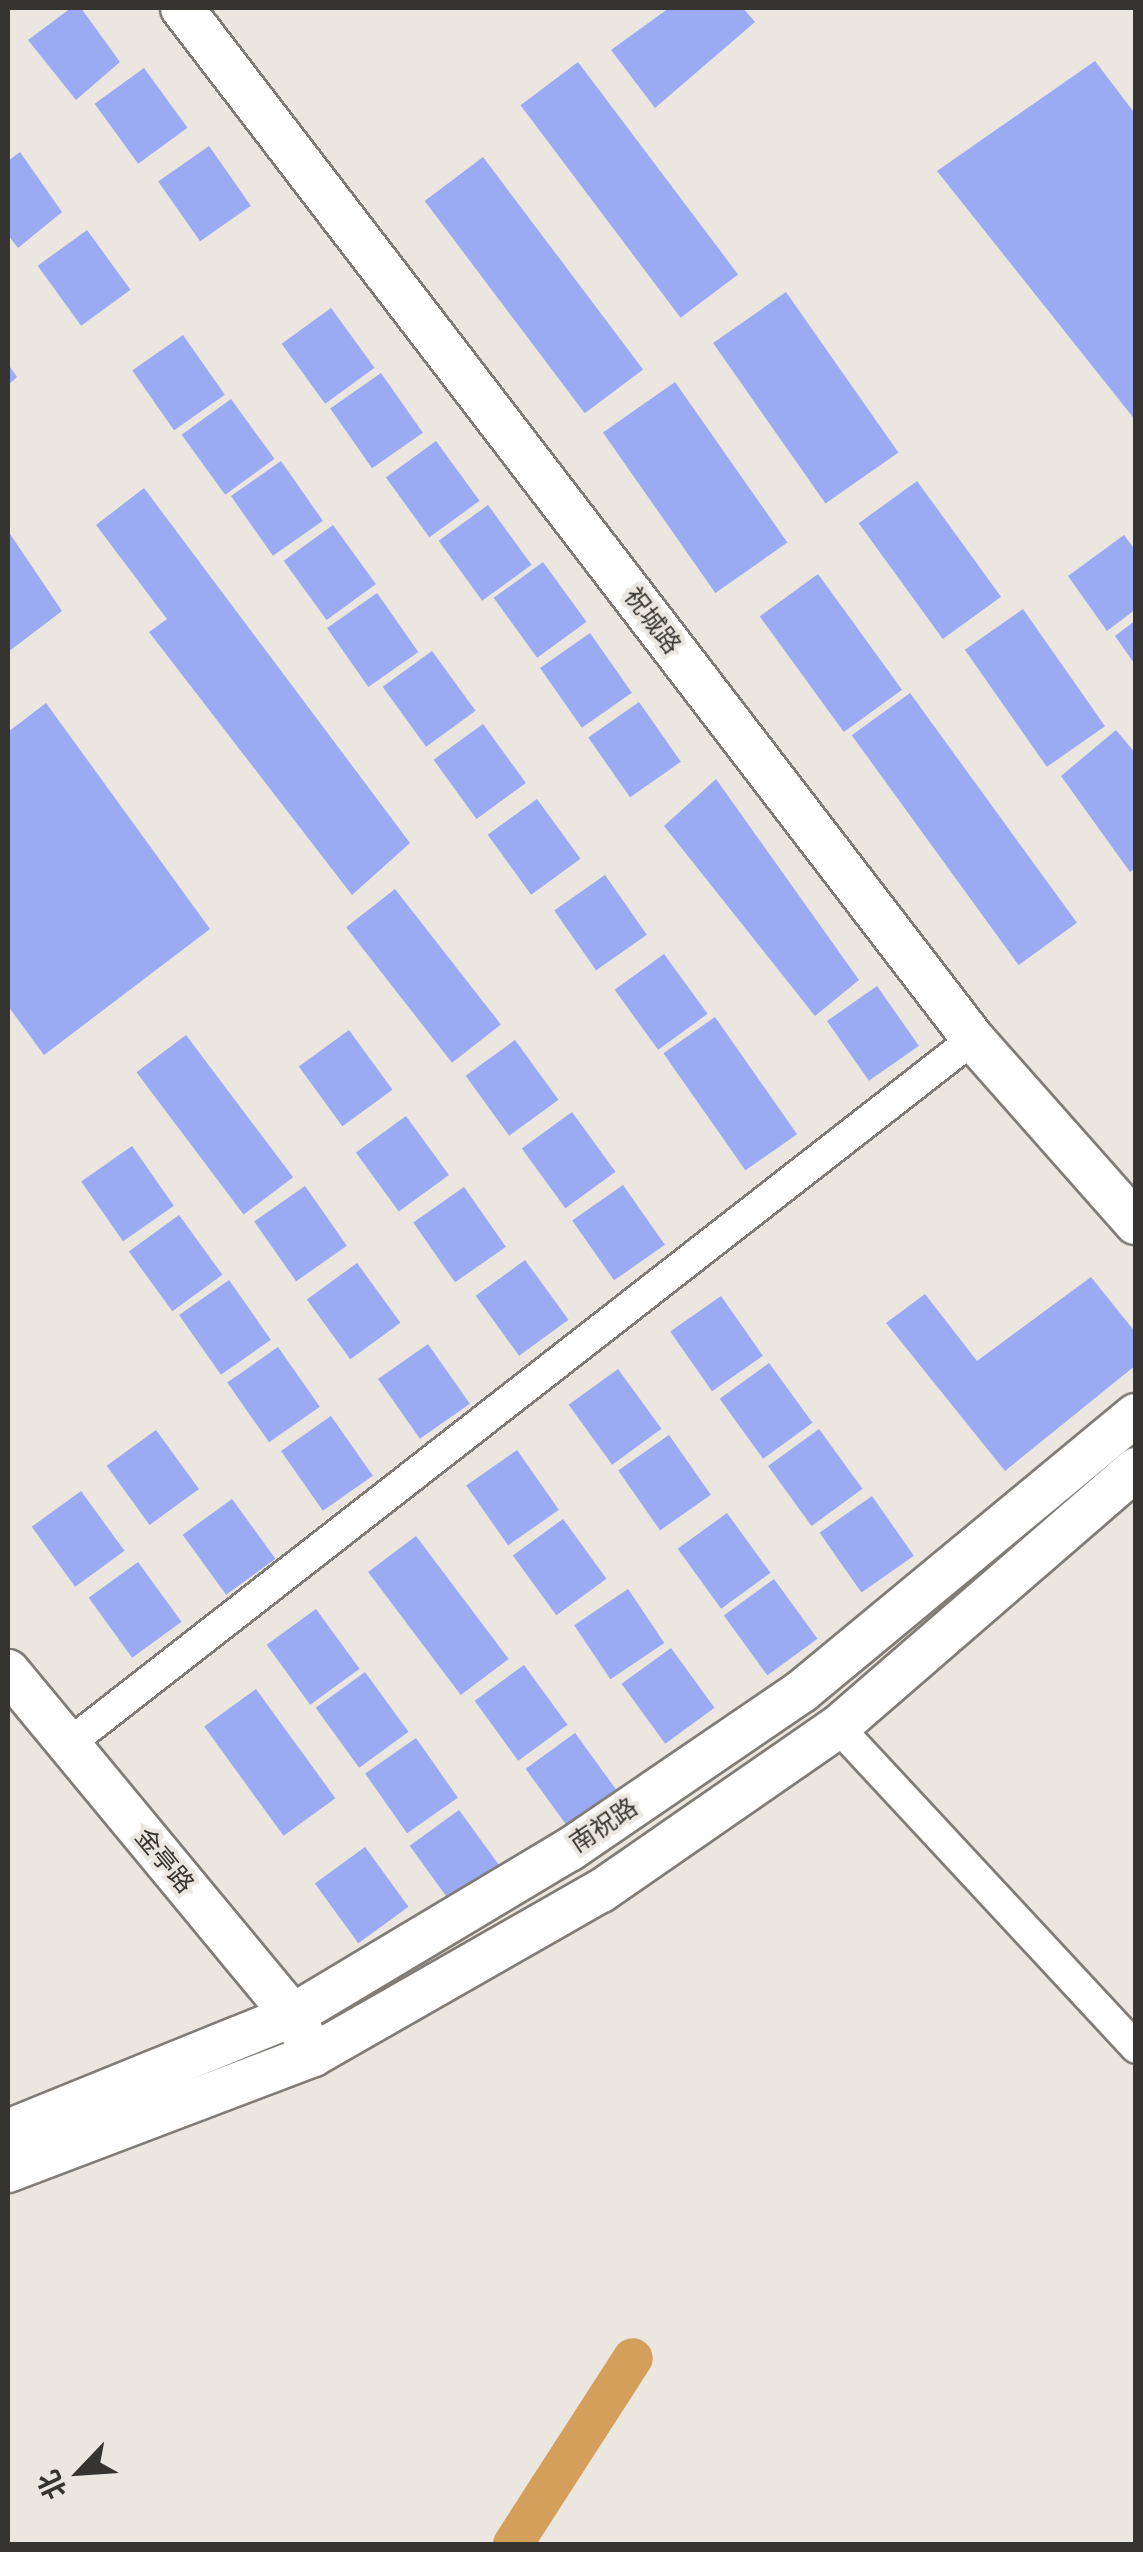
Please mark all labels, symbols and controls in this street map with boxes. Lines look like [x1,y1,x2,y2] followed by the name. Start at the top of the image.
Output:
[617,582,687,660] street label: 祝城路
[565,1793,643,1859] street label: 南祝路
[128,1823,200,1899] street label: 金亭路
[30,2422,130,2522] north arrow
[29,2464,76,2506] text: 北

